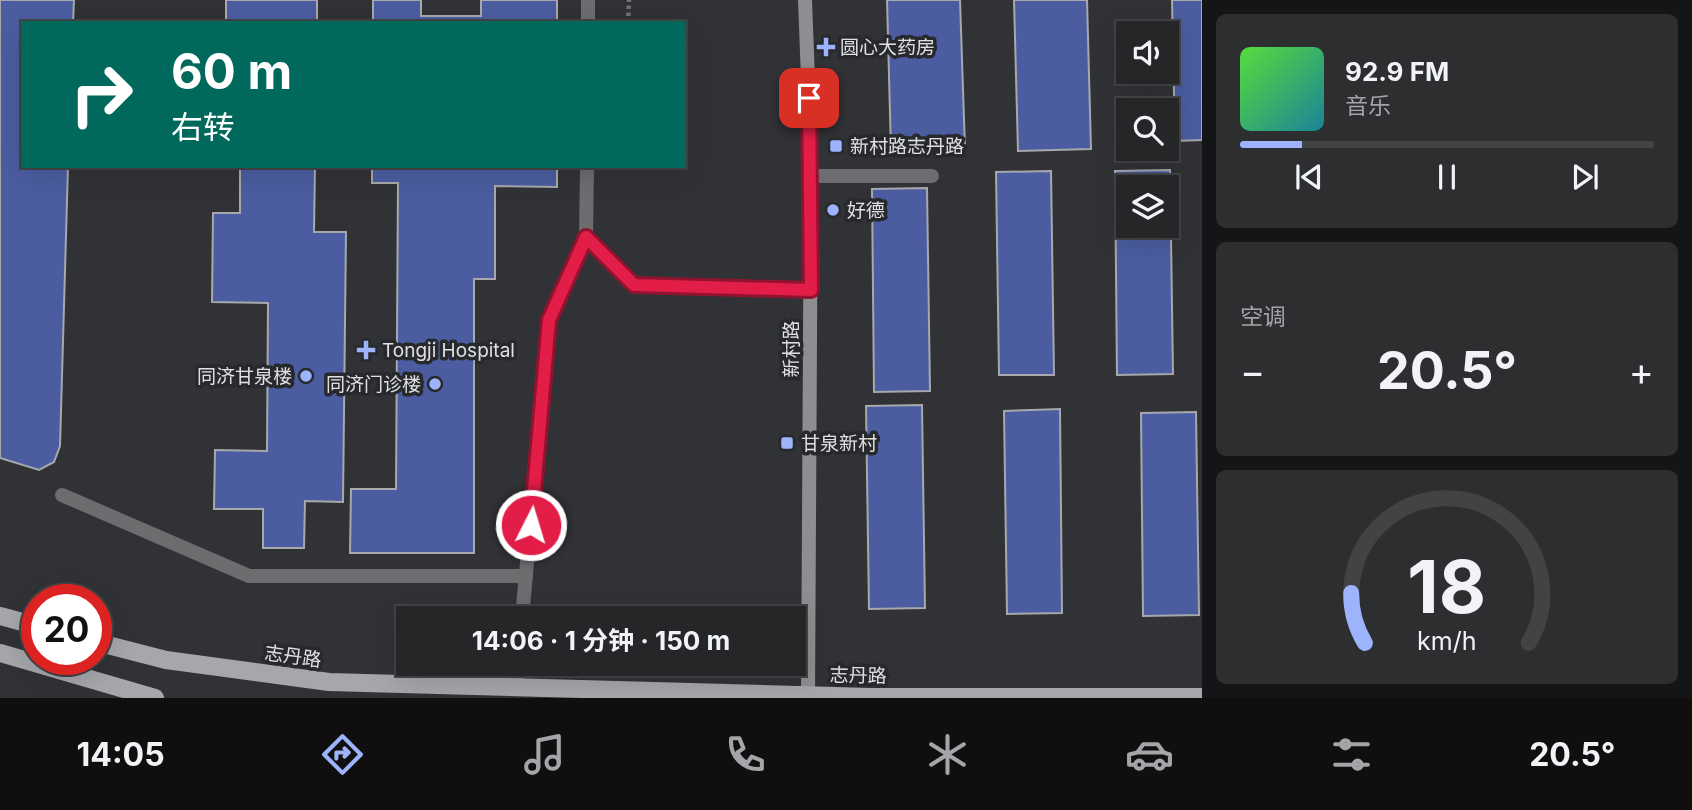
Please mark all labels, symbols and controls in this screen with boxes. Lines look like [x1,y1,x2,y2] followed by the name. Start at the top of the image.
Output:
[1116,21,1179,238] map controls
[1116,21,1179,84] button: sound
[840,36,935,59] place label: 圆心大药房
[818,39,834,55] marker: 圆心大药房
[171,42,292,101] text: 60 m
[56,49,147,140] icon: right
[1345,56,1449,87] text: 92.9 FM
[779,68,839,128] pin
[790,79,828,117] icon: arrive
[1345,92,1391,120] text: 音乐
[1116,98,1179,161] button: search
[171,108,235,147] text: 右转
[850,135,964,158] place label: 新村路志丹路
[828,138,844,154] marker: 新村路志丹路
[1290,158,1328,196] icon: previous
[1428,158,1466,196] icon: pause
[1566,158,1604,196] icon: next
[1116,175,1179,238] button: layers
[847,199,885,222] place label: 好德
[825,202,841,218] marker: 好德
[1240,303,1286,331] text: 空调
[780,320,803,378] street label: 新村路
[382,339,515,362] place label: Tongji Hospital
[1377,339,1517,402] text: 20.5°
[356,340,376,360] marker: Tongji Hospital
[1240,348,1265,394] text: −
[1629,348,1654,394] text: +
[197,365,292,388] place label: 同济甘泉楼
[298,368,314,384] marker: 同济甘泉楼
[326,373,421,396] place label: 同济门诊楼
[427,376,443,392] marker: 同济门诊楼
[801,432,877,455] place label: 甘泉新村
[779,435,795,451] marker: 甘泉新村
[494,488,568,562] position arrow
[1408,542,1486,631] text: 18
[21,584,112,675] speed limit sign: 20
[472,625,730,656] text: 14:06 · 1 分钟 · 150 m
[1417,626,1477,656] text: km/h
[263,641,323,672] street label: 志丹路
[829,664,887,687] street label: 志丹路
[318,730,367,779] icon: directions
[520,730,569,779] icon: music
[721,730,770,779] icon: phone
[923,730,972,779] icon: climate
[1125,730,1174,779] icon: car
[1327,730,1376,779] icon: filters
[76,735,165,774] text: 14:05
[1529,735,1615,774] text: 20.5°

